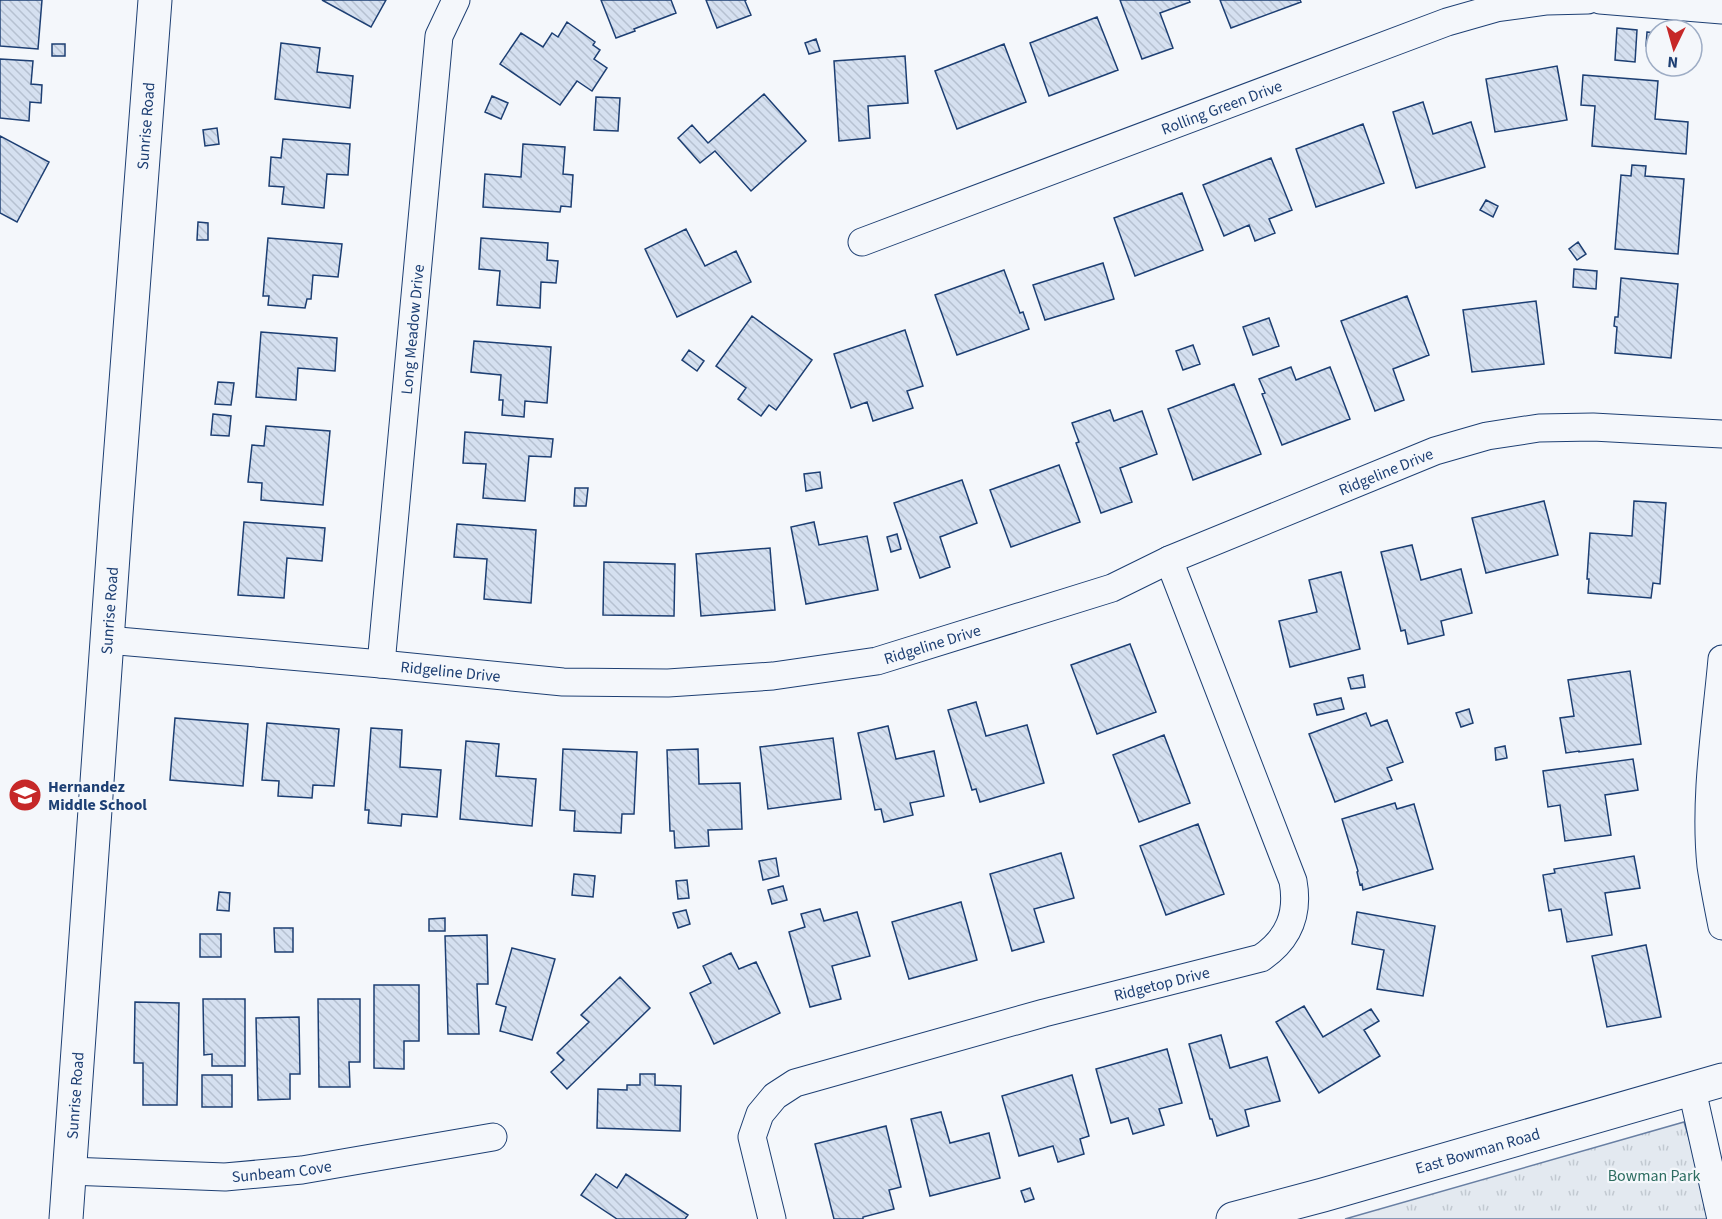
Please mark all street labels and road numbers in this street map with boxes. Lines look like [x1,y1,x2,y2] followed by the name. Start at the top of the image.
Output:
[1158,75,1285,141] street label: Rolling Green Drive
[132,81,161,171] street label: Sunrise Road
[396,263,430,396] street label: Long Meadow Drive
[1335,443,1437,501] street label: Ridgeline Drive
[96,566,124,655] street label: Sunrise Road
[881,619,984,670] street label: Ridgeline Drive
[399,656,502,688] street label: Ridgeline Drive
[1112,961,1212,1007] street label: Ridgetop Drive
[62,1051,90,1140] street label: Sunrise Road
[1413,1123,1543,1180] street label: East Bowman Road
[231,1155,333,1188] street label: Sunbeam Cove

